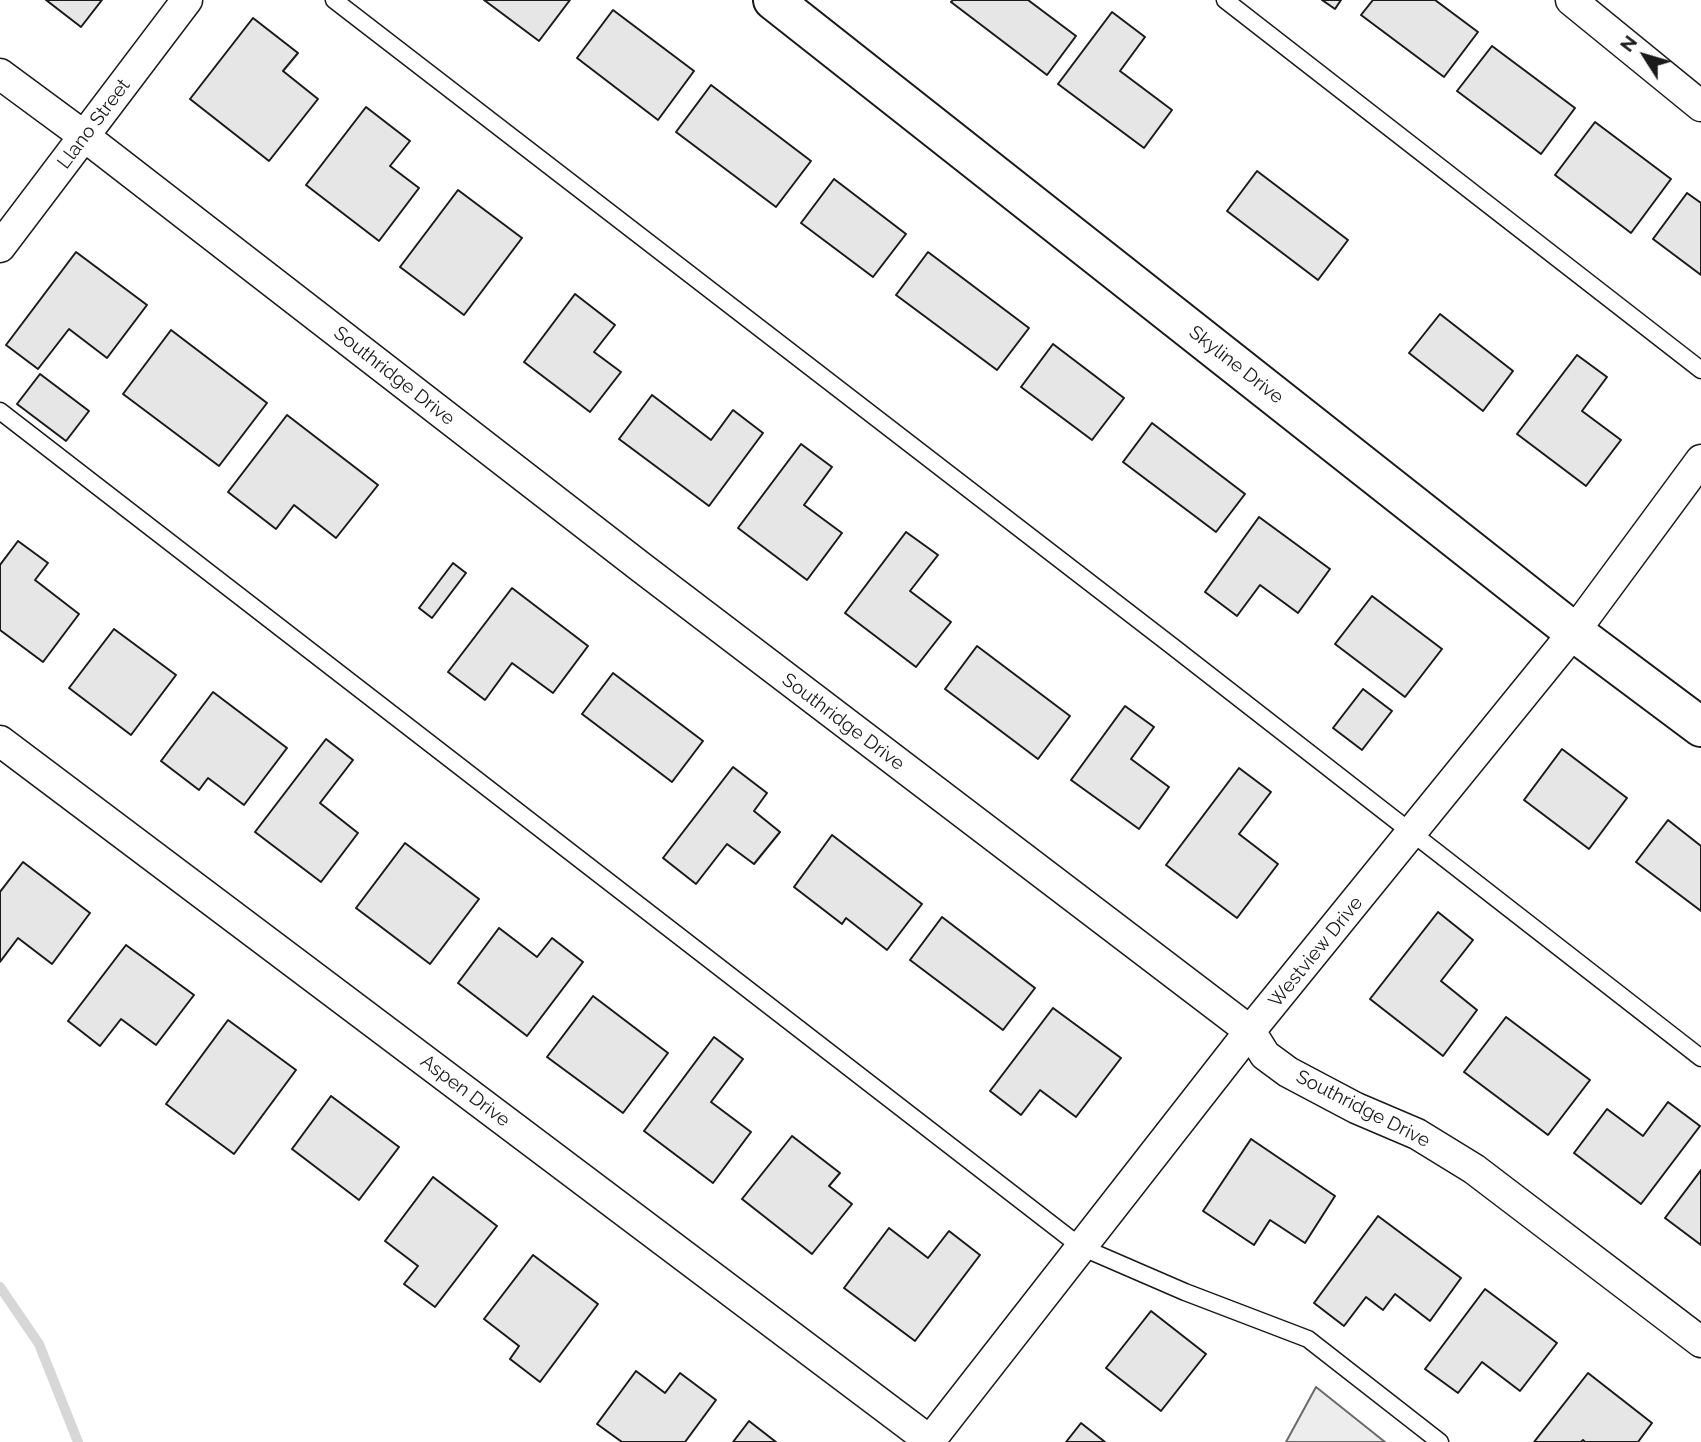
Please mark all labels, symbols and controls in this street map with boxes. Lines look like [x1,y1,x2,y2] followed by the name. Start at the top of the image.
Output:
[1610,21,1680,91] north arrow
[1615,31,1641,56] text: N
[53,75,135,173] street label: Llano Street
[1184,321,1288,409] street label: Skyline Drive
[329,322,459,430] street label: Southridge Drive
[777,669,909,775] street label: Southridge Drive
[1264,892,1368,1012] street label: Westview Drive
[416,1050,514,1132] street label: Aspen Drive
[1292,1065,1434,1153] street label: Southridge Drive

